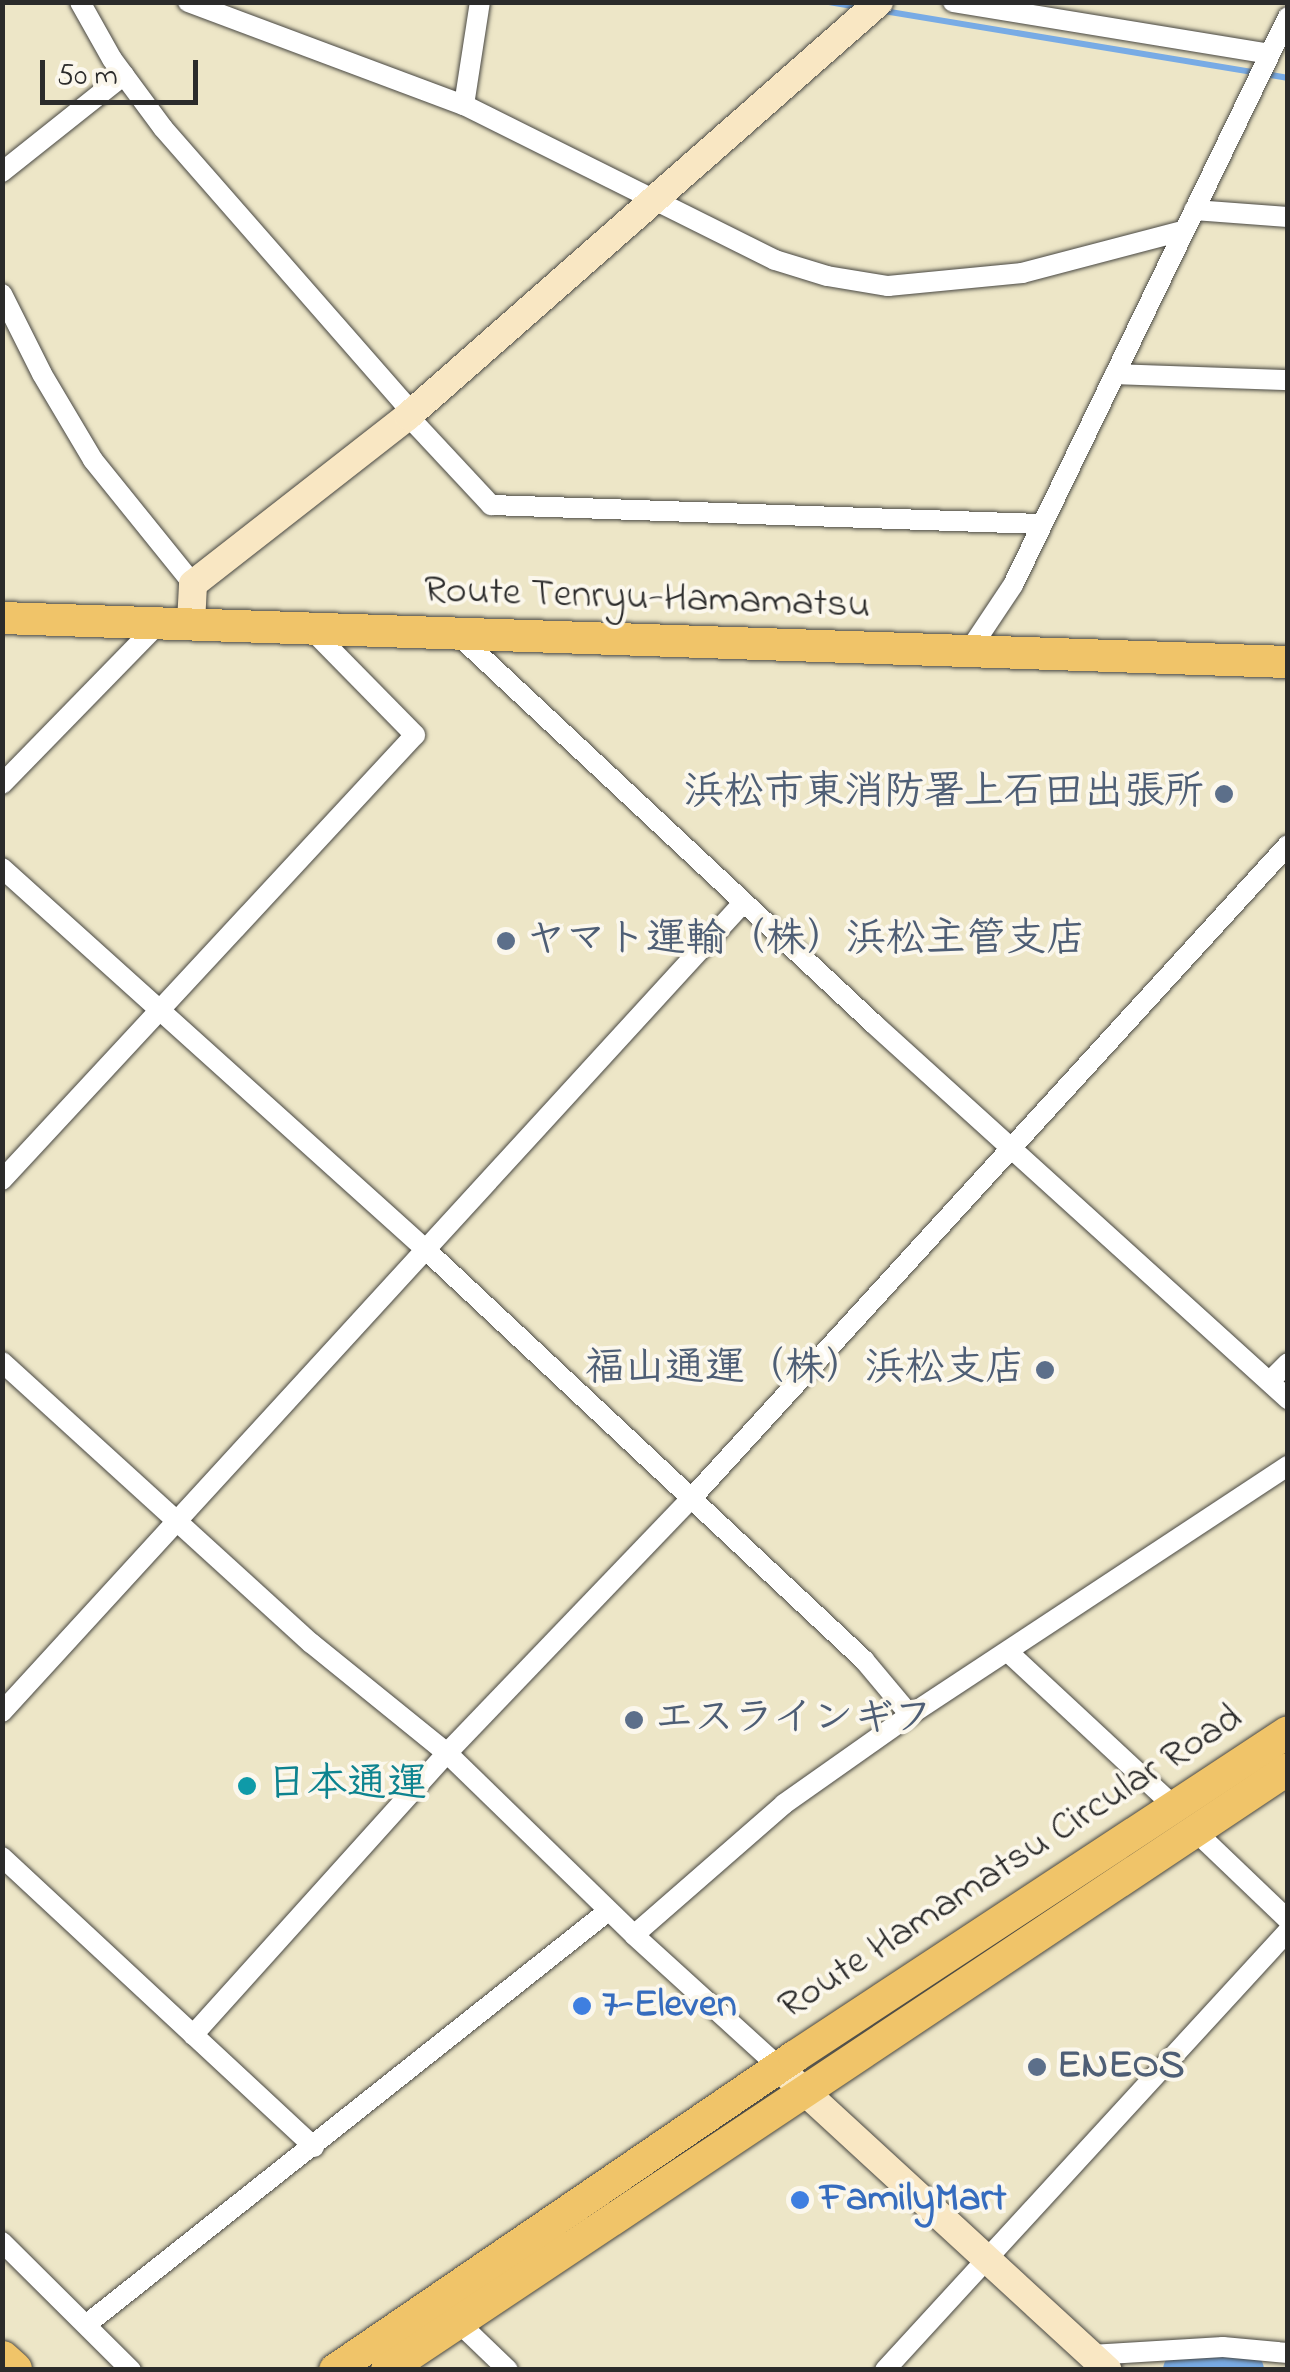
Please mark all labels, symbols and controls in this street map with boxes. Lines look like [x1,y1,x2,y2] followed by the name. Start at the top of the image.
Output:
[45,40,202,102] scale bar
[57,55,118,99] text: 50 m
[423,567,871,631] street label: Route Tenryu-Hamamatsu
[684,770,1204,818] place label: 浜松市東消防署上石田出張所
[1213,783,1235,805] marker: 浜松市東消防署上石田出張所
[526,917,1086,965] place label: ヤマト運輸（株）浜松主管支店
[495,930,517,952] marker: ヤマト運輸（株）浜松主管支店
[585,1346,1025,1394] place label: 福山通運（株）浜松支店
[1034,1359,1056,1381] marker: 福山通運（株）浜松支店
[770,1695,1252,2031] street label: Route Hamamatsu Circular Road
[654,1696,934,1744] place label: エスラインギフ
[623,1709,645,1731] marker: エスラインギフ
[267,1762,427,1810] place label: 日本通運
[236,1775,258,1797] marker: 日本通運
[602,1982,737,2030] place label: 7-Eleven
[571,1995,593,2017] marker: 7-Eleven
[1057,2043,1184,2091] place label: ENEOS
[1026,2056,1048,2078] marker: ENEOS
[820,2176,1006,2224] place label: FamilyMart
[789,2189,811,2211] marker: FamilyMart

